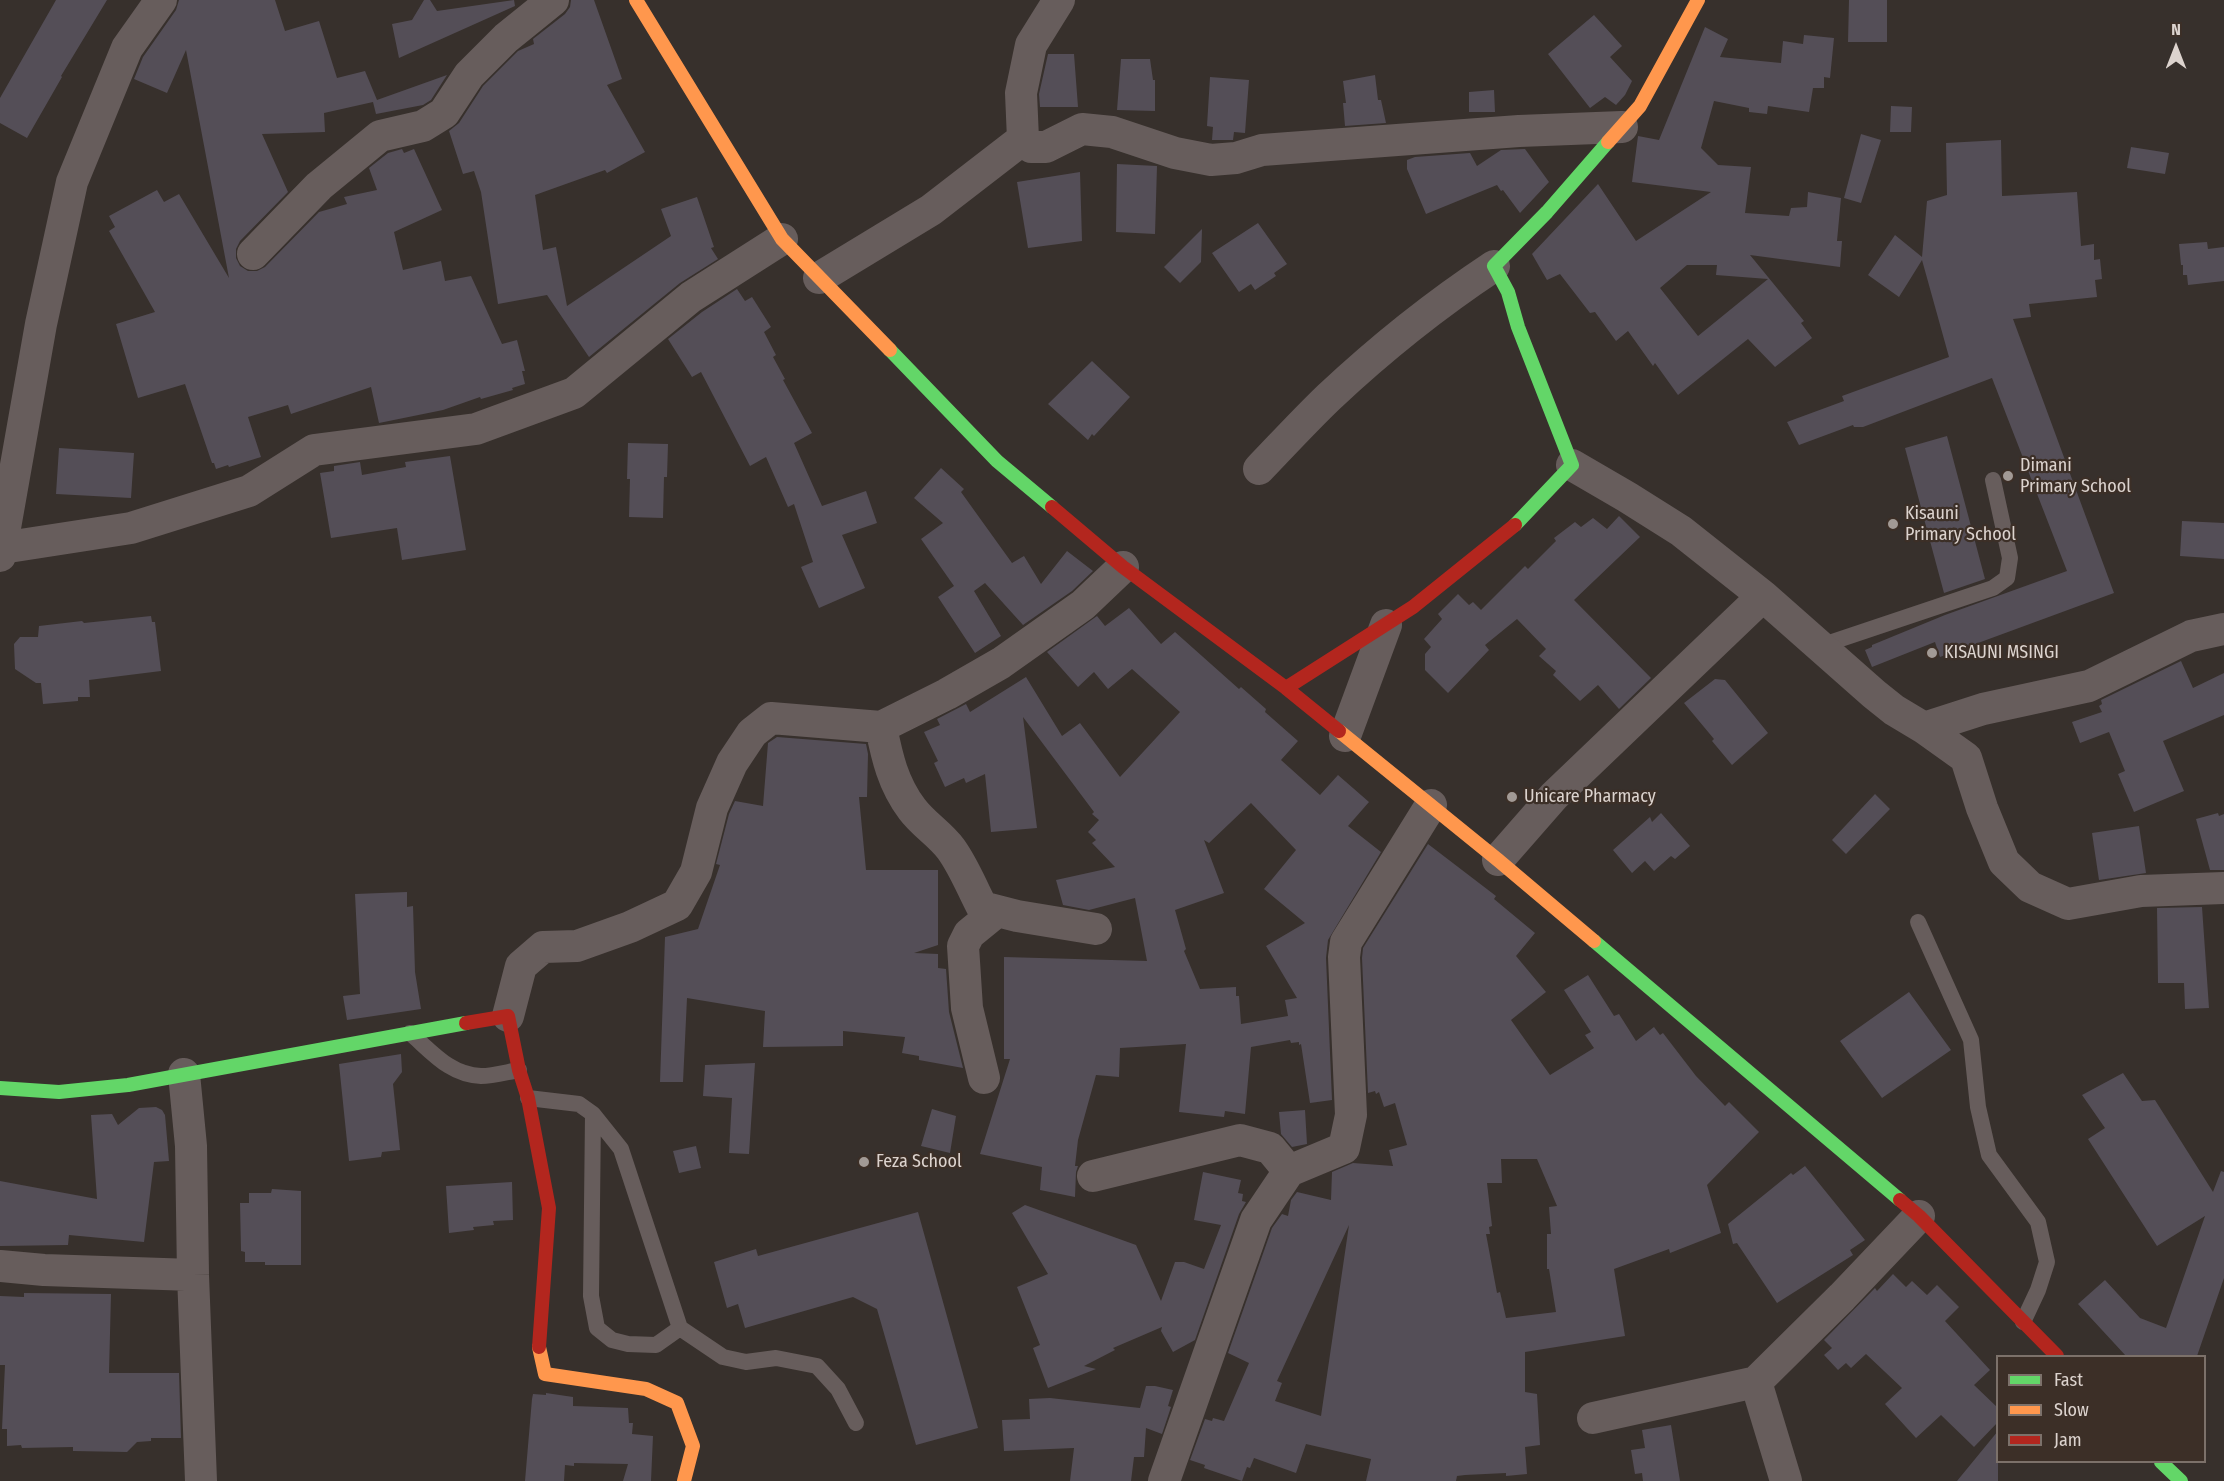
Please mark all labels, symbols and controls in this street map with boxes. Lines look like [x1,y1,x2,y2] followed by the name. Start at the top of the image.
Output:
[2146,18,2206,78] north arrow
[2171,20,2181,39] text: N
[2020,455,2131,498] place label: Dimani Primary School
[2001,469,2015,483] marker: Dimani Primary School
[1905,503,2016,546] place label: Kisauni Primary School
[1886,517,1900,531] marker: Kisauni Primary School
[1944,642,2059,664] place label: KISAUNI MSINGI
[1925,646,1939,660] marker: KISAUNI MSINGI
[1524,786,1656,808] place label: Unicare Pharmacy
[1505,790,1519,804] marker: Unicare Pharmacy
[876,1151,962,1173] place label: Feza School
[857,1155,871,1169] marker: Feza School
[1996,1355,2206,1463] legend
[2054,1369,2083,1391] text: Fast
[2054,1399,2089,1421] text: Slow
[2054,1429,2082,1451] text: Jam

